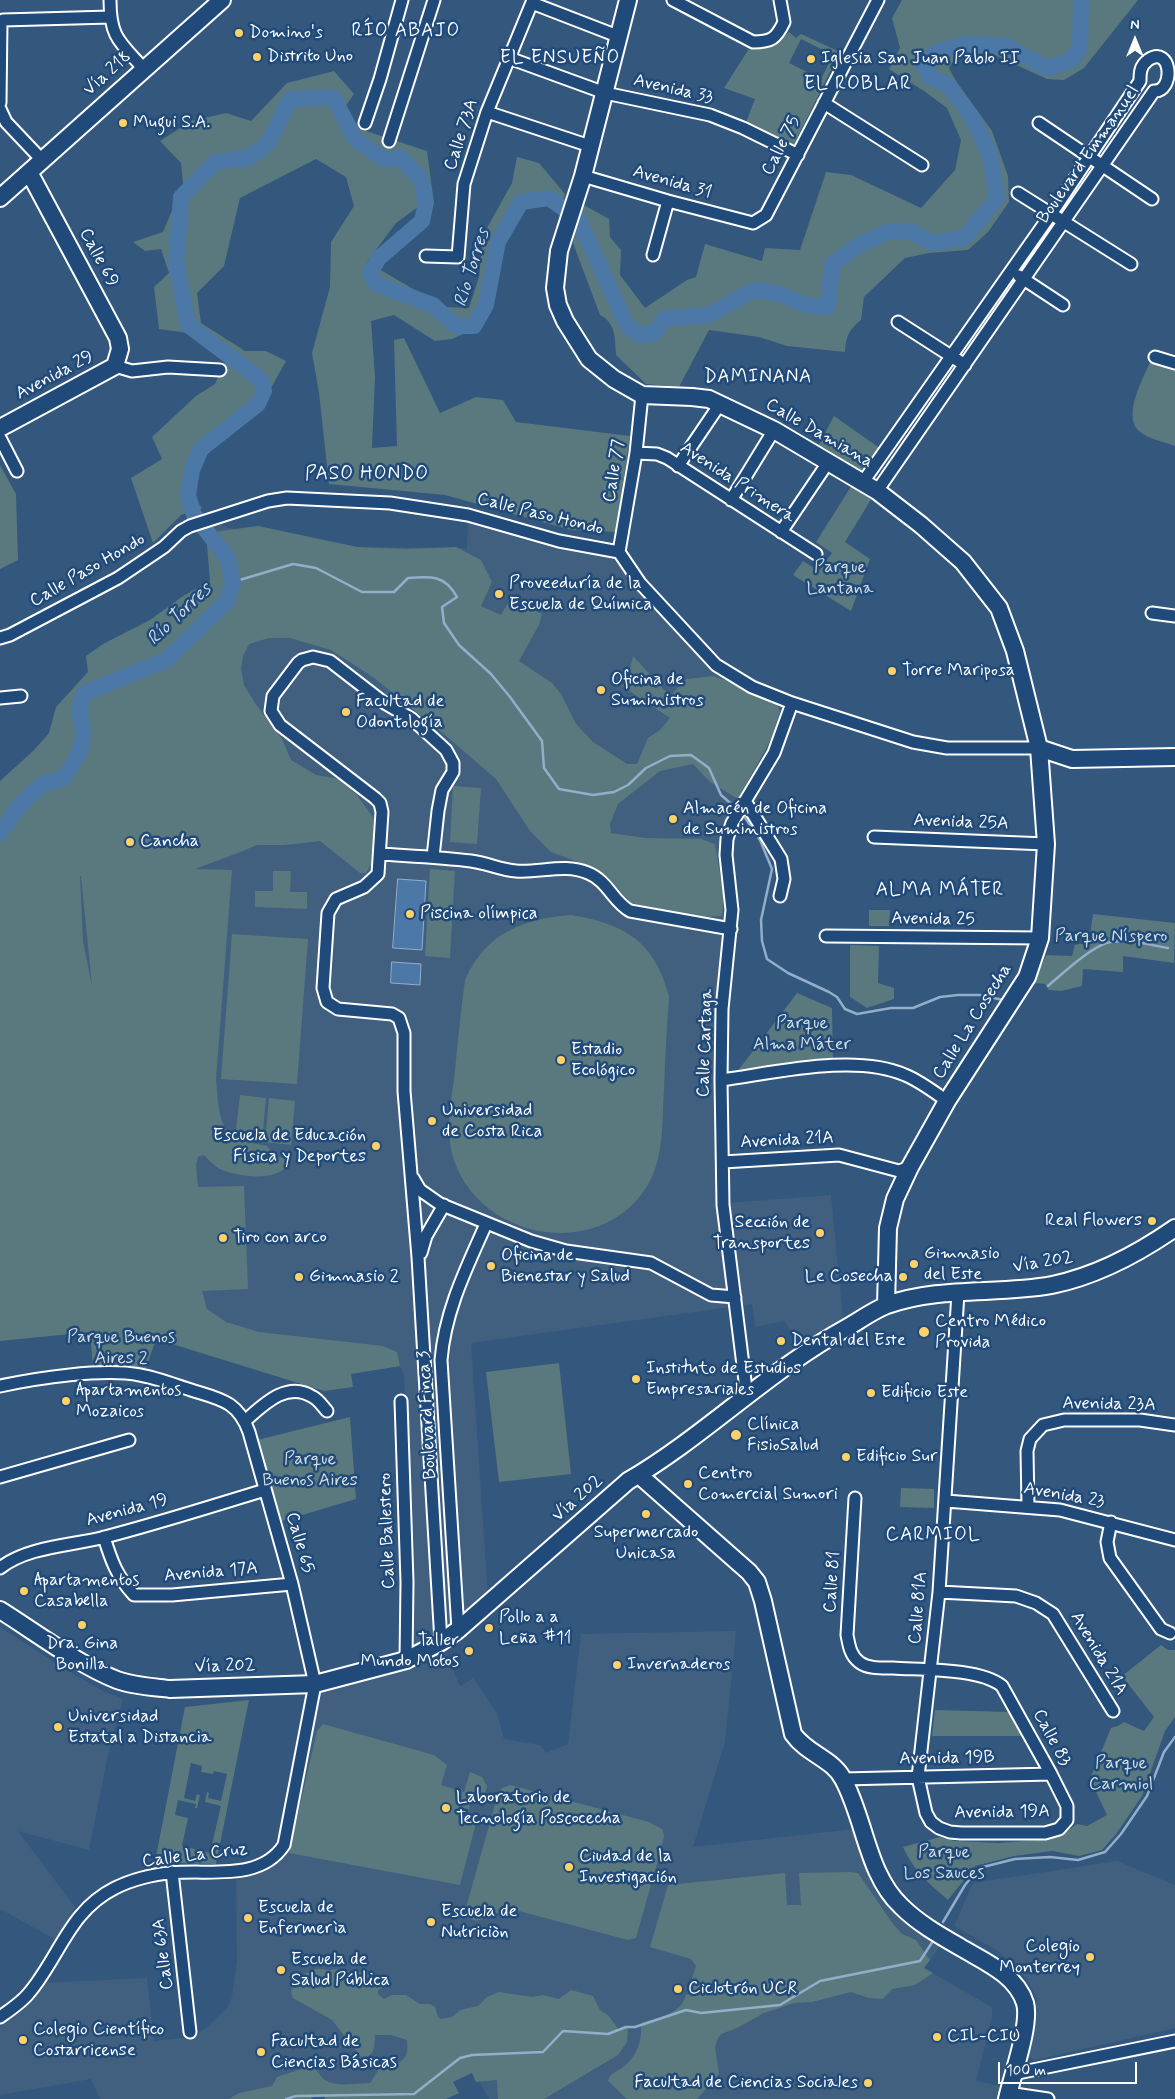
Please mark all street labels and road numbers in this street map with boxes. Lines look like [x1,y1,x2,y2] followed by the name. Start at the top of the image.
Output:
[80,47,136,101] street label: Vía 218
[631,70,715,110] street label: Avenida 33
[1033,82,1145,228] street label: Boulevard Emmanuel
[440,97,484,173] street label: Calle 73A
[758,113,806,179] street label: Calle 75
[630,161,714,205] street label: Avenida 31
[74,225,122,291] street label: Calle 69
[12,347,98,405] street label: Avenida 29
[761,394,877,474] street label: Calle Damiana
[599,438,631,504] street label: Calle 77
[675,438,799,528] street label: Avenida Primera
[475,489,605,541] street label: Calle Paso Hondo
[27,529,149,613] street label: Calle Paso Hondo
[913,811,1009,835] street label: Avenida 25A
[891,908,975,932] street label: Avenida 25
[929,960,1017,1084] street label: Calle La Cosecha
[693,988,719,1098] street label: Calle Cartaga
[740,1128,834,1154] street label: Avenida 21A
[1011,1247,1075,1279] street label: Vía 202
[414,1350,442,1480] street label: Boulevard Finca 3
[1062,1393,1156,1417] street label: Avenida 23A
[548,1471,608,1527] street label: Vía 202
[375,1472,401,1590] street label: Calle Ballestero
[1022,1478,1106,1514] street label: Avenida 23
[84,1490,170,1532] street label: Avenida 19
[280,1510,318,1576] street label: Calle 65
[820,1551,846,1613] street label: Calle 81
[163,1558,259,1588] street label: Avenida 17A
[905,1571,933,1645] street label: Calle 81A
[1065,1608,1131,1700] street label: Avenida 21A
[194,1655,256,1679] street label: Vía 202
[1027,1706,1075,1770] street label: Calle 83
[899,1747,995,1771] street label: Avenida 19B
[954,1801,1050,1825] street label: Avenida 19A
[141,1839,249,1873] street label: Calle La Cruz
[149,1917,179,1991] street label: Calle 63A

